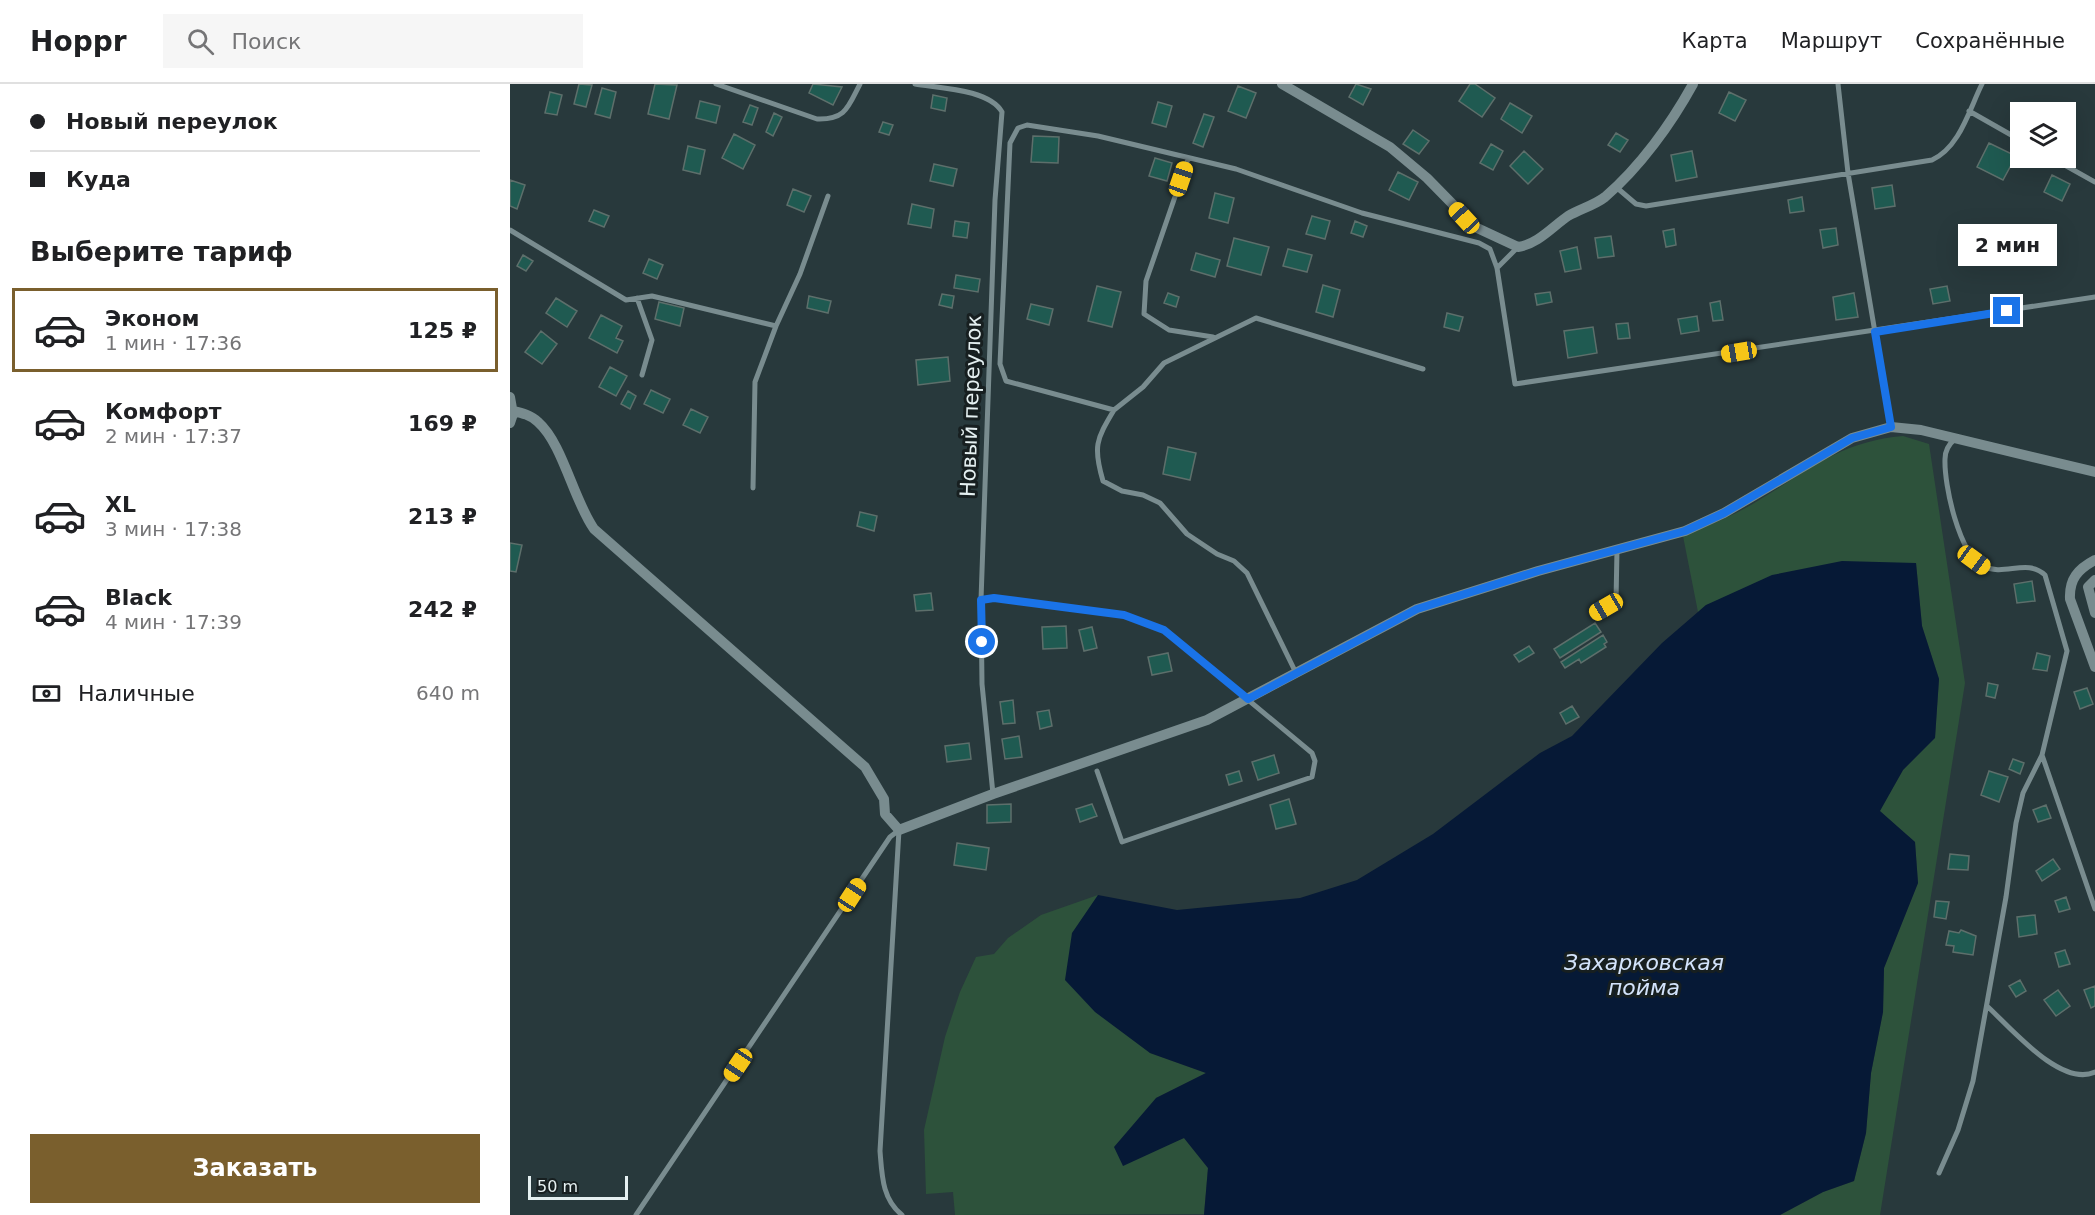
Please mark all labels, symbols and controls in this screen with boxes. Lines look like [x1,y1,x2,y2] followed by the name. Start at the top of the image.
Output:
[163,14,583,68] search box
[30,25,127,58] text: Hoppr
[184,25,217,58] icon: search
[232,29,301,54] text: Поиск
[1682,29,1748,53] text: Карта
[1781,29,1882,53] text: Маршрут
[1915,29,2065,53] text: Сохранённые
[2010,102,2076,168] map controls
[2010,102,2076,168] button: layers
[66,109,278,134] text: Новый переулок
[1167,159,1195,199] car
[66,167,131,192] text: Куда
[1445,199,1483,237] car
[1958,224,2056,266] callout: 2 мин
[1975,233,2040,257] text: 2 мин
[30,236,293,267] text: Выберите тариф
[1993,297,2020,324] route end
[33,303,87,357] icon: car
[105,306,200,331] text: Эконом
[956,315,986,497] street label: Новый переулок
[408,318,477,343] text: 125 ₽
[105,331,242,355] text: 1 мин · 17:36
[1720,340,1758,364] car
[33,396,87,450] icon: car
[105,399,222,424] text: Комфорт
[408,411,477,436] text: 169 ₽
[105,424,242,448] text: 2 мин · 17:37
[33,489,87,543] icon: car
[105,492,136,517] text: XL
[408,504,477,529] text: 213 ₽
[105,517,242,541] text: 3 мин · 17:38
[1954,542,1994,578] car
[33,582,87,636] icon: car
[105,585,172,610] text: Black
[1586,590,1626,624] car
[408,597,477,622] text: 242 ₽
[105,610,242,634] text: 4 мин · 17:39
[968,628,995,655] route start
[30,677,63,710] icon: cash
[78,681,195,706] text: Наличные
[416,681,480,705] text: 640 m
[835,875,869,915] car
[1564,950,1724,1000] water label: Захарковская пойма
[720,1045,756,1085] car
[30,1134,480,1203] button: Заказать
[528,1173,628,1200] scale bar
[537,1177,578,1196] text: 50 m

